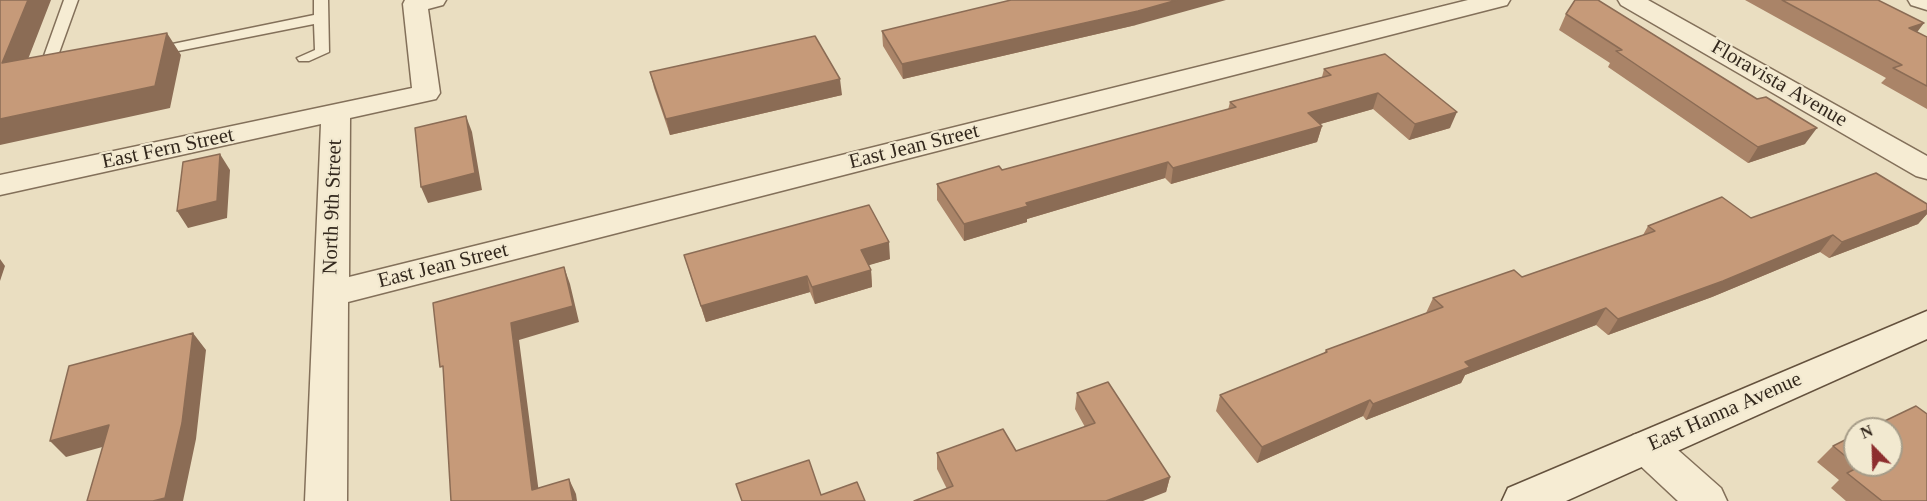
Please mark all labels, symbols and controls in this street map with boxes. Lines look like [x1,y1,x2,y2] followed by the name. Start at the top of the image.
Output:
[1706,35,1852,133] street label: Floravista Avenue
[846,119,982,175] street label: East Jean Street
[100,123,236,175] street label: East Fern Street
[318,139,348,275] street label: North 9th Street
[375,238,511,294] street label: East Jean Street
[1644,367,1806,457] street label: East Hanna Avenue
[1843,417,1903,477] north arrow
[1858,422,1875,442] text: N

